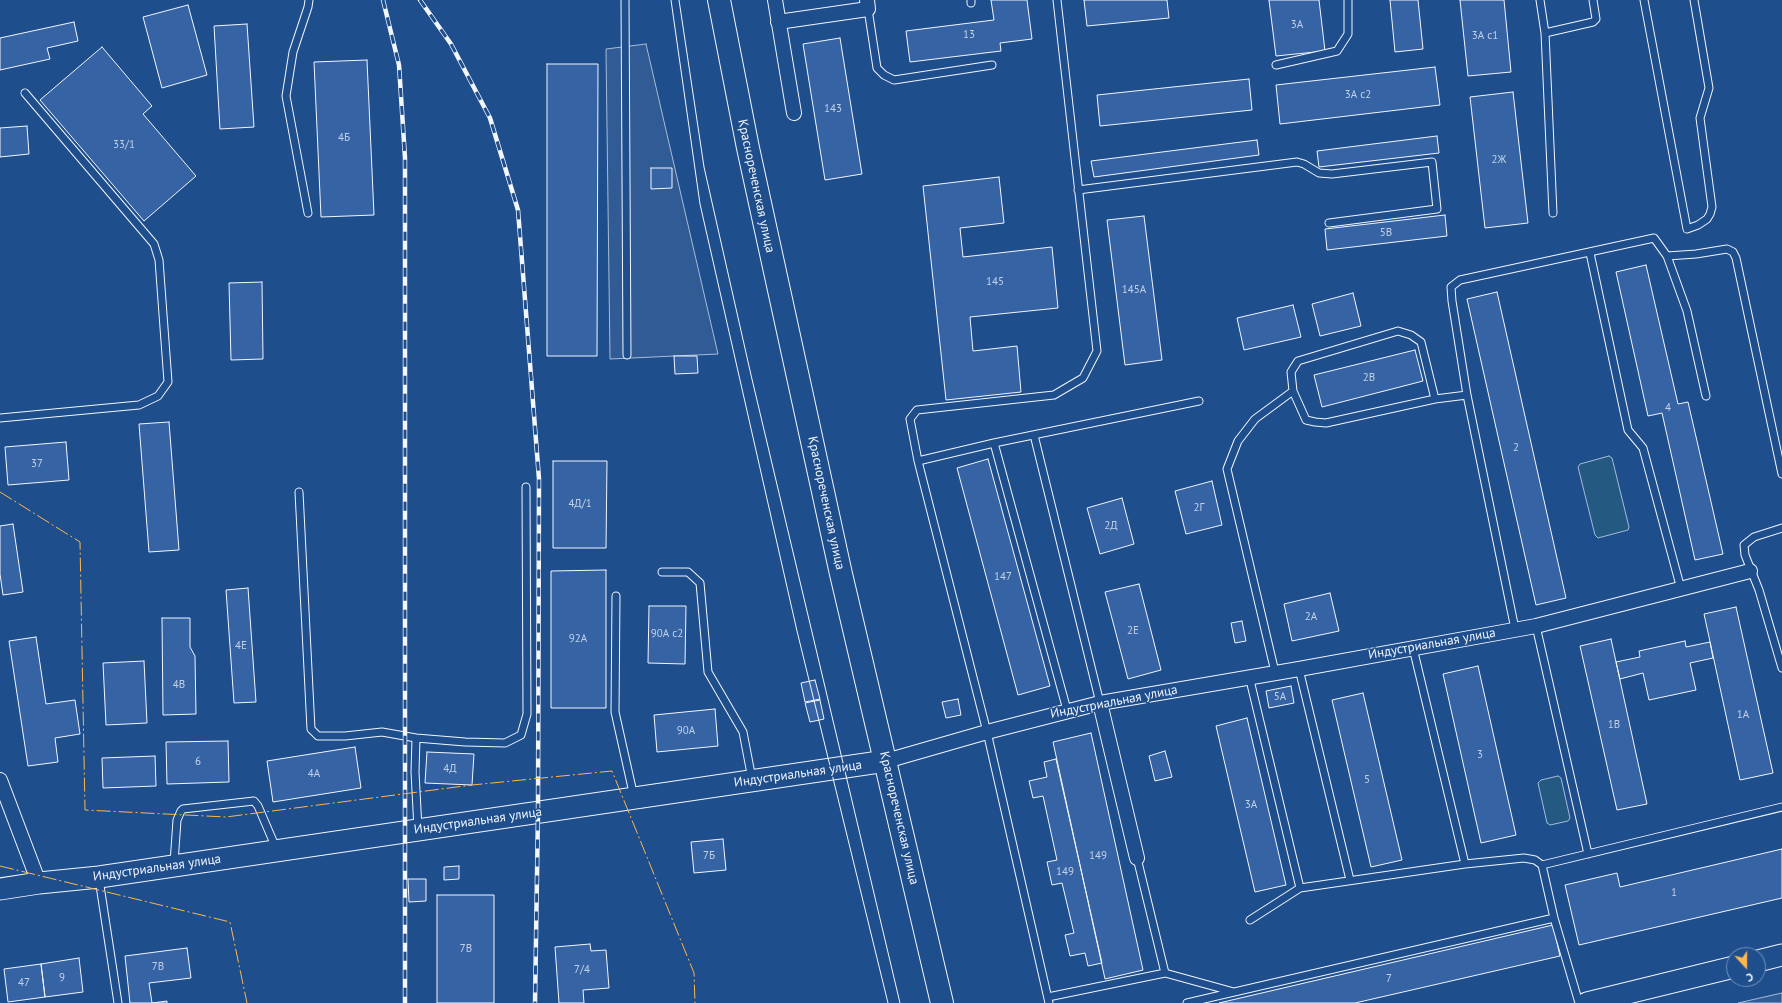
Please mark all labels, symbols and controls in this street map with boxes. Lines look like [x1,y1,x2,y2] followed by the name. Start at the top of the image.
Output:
[1291,18,1303,32] house number: 3А
[963,28,975,42] house number: 13
[1472,29,1498,43] house number: 3А с1
[1345,88,1371,102] house number: 3А с2
[824,102,842,116] house number: 143
[734,118,778,254] street label: Краснореченская улица
[338,131,350,145] house number: 4Б
[113,138,135,152] house number: 33/1
[1492,153,1506,167] house number: 2Ж
[1380,226,1392,240] house number: 5В
[986,275,1004,289] house number: 145
[1122,283,1146,297] house number: 145А
[1363,371,1375,385] house number: 2В
[1665,401,1671,415] house number: 4
[804,435,848,571] street label: Краснореченская улица
[1513,441,1519,455] house number: 2
[31,457,43,471] house number: 37
[568,497,592,511] house number: 4Д/1
[1194,501,1204,515] house number: 2Г
[1104,519,1118,533] house number: 2Д
[994,570,1012,584] house number: 147
[1305,610,1317,624] house number: 2А
[1127,624,1139,638] house number: 2Е
[1367,625,1497,663] street label: Индустриальная улица
[651,627,683,641] house number: 90А с2
[569,632,587,646] house number: 92А
[235,639,247,653] house number: 4Е
[173,678,185,692] house number: 4В
[1049,682,1179,722] street label: Индустриальная улица
[1274,690,1286,704] house number: 5А
[1737,708,1749,722] house number: 1А
[1608,718,1620,732] house number: 1В
[677,724,695,738] house number: 90А
[1477,748,1483,762] house number: 3
[876,750,922,886] street label: Краснореченская улица
[195,755,201,769] house number: 6
[733,757,863,791] street label: Индустриальная улица
[443,762,457,776] house number: 4Д
[308,767,320,781] house number: 4А
[1364,773,1370,787] house number: 5
[1245,798,1257,812] house number: 3А
[413,804,543,838] street label: Индустриальная улица
[703,849,715,863] house number: 7Б
[1089,849,1107,863] house number: 149
[92,851,222,885] street label: Индустриальная улица
[1056,865,1074,879] house number: 149
[1671,886,1677,900] house number: 1
[460,942,472,956] house number: 7В
[1726,947,1766,987] north arrow
[152,960,164,974] house number: 7В
[574,963,590,977] house number: 7/4
[1745,970,1755,985] text: С
[59,971,65,985] house number: 9
[1386,972,1392,986] house number: 7
[18,976,30,990] house number: 47

